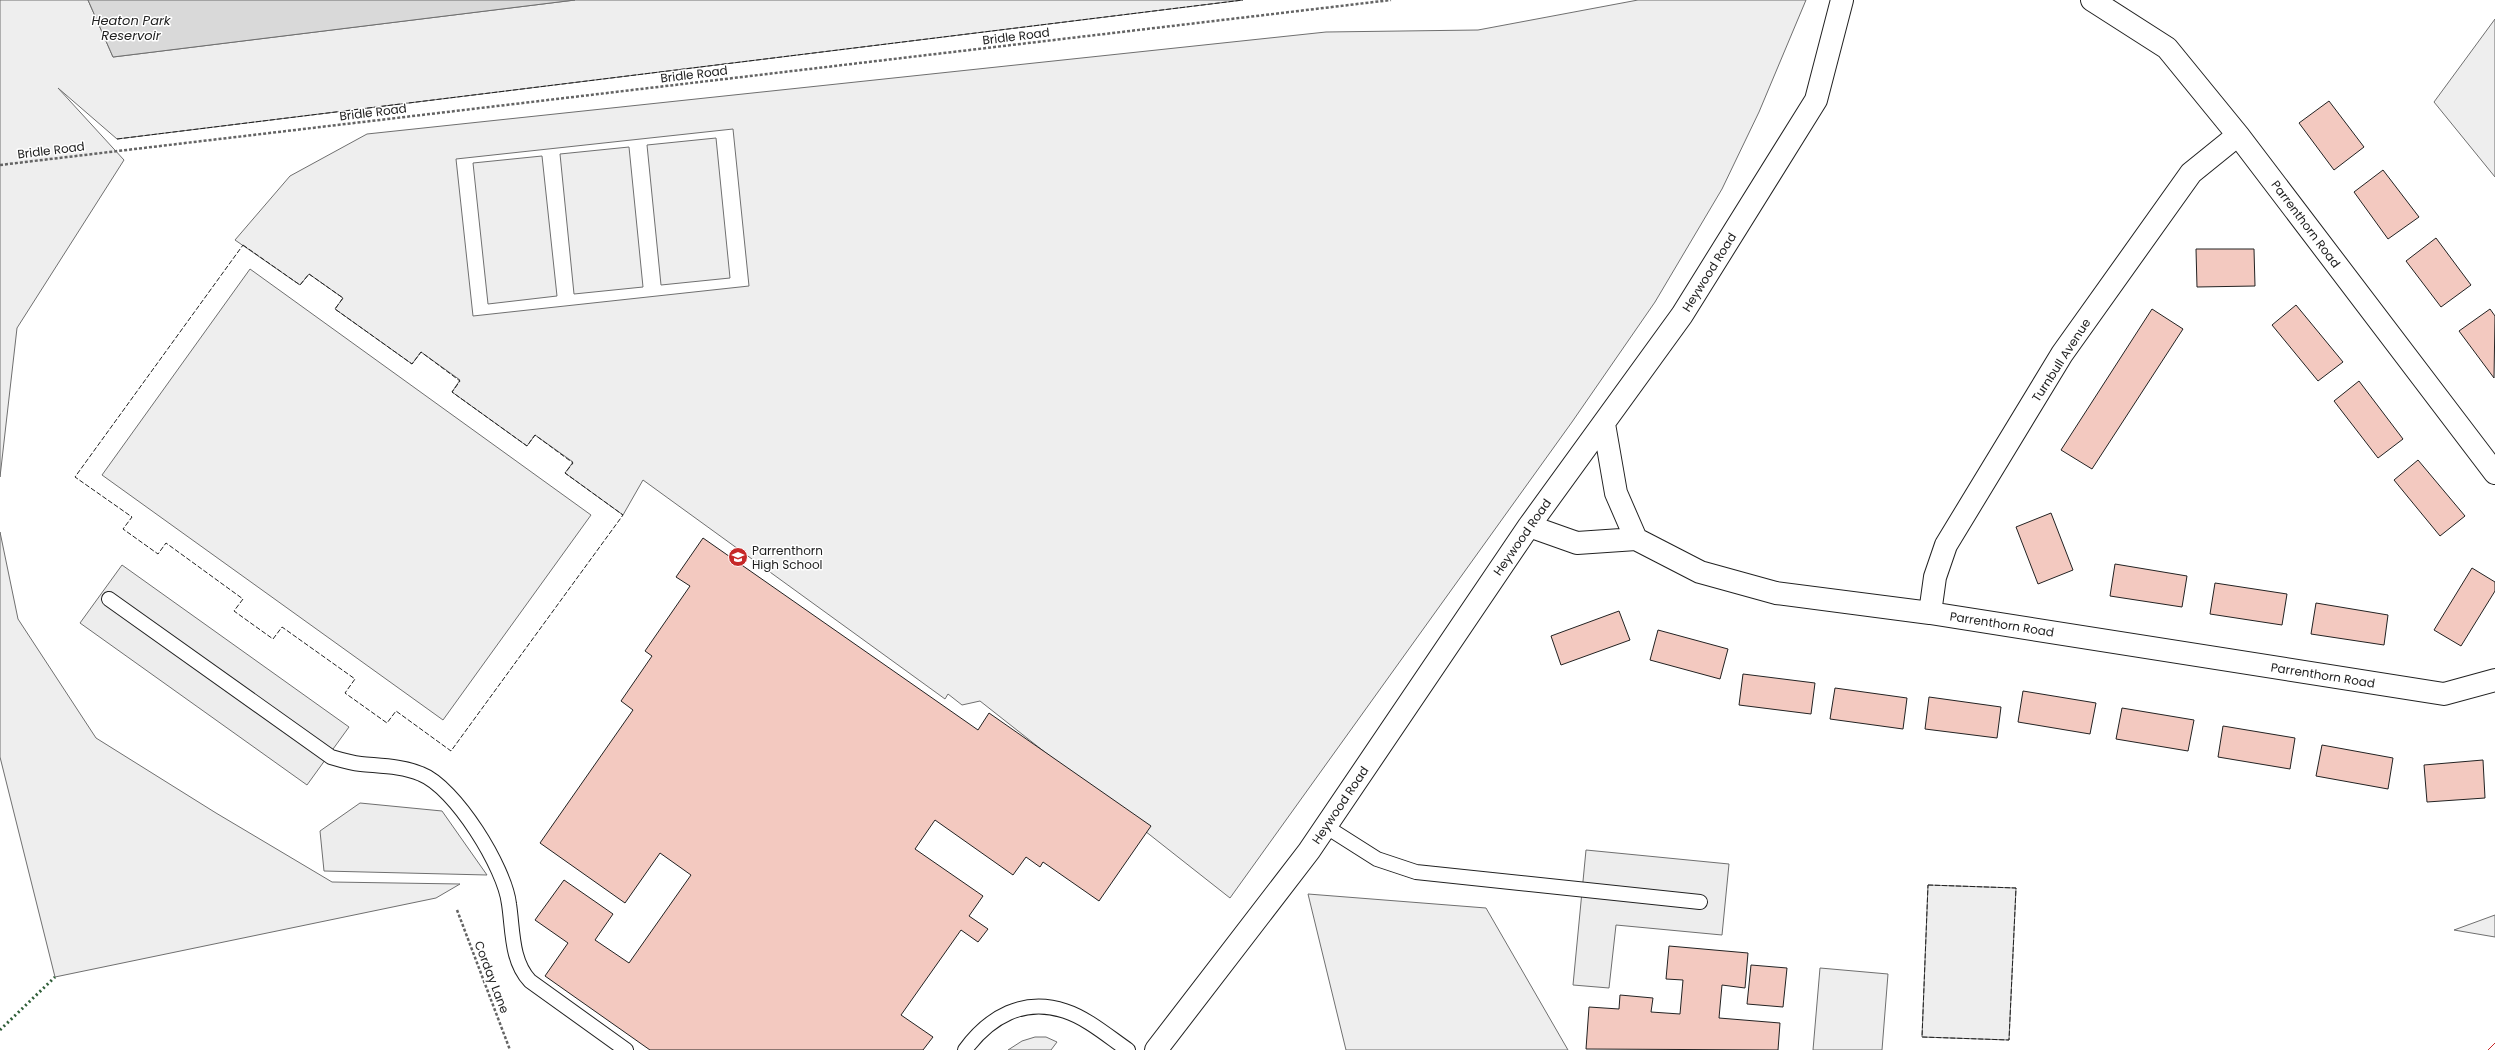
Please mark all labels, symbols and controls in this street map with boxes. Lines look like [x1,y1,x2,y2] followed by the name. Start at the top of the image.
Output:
[92,11,172,45] water label: Heaton Park Reservoir
[981,23,1051,49] street label: Bridle Road
[659,61,729,87] street label: Bridle Road
[338,99,408,125] street label: Bridle Road
[16,137,86,163] street label: Bridle Road
[2267,177,2345,271] street label: Parrenthorn Road
[1678,229,1740,315] street label: Heywood Road
[2028,315,2094,405] street label: Turnbull Avenue
[1489,495,1555,579] street label: Heywood Road
[752,542,823,573] place label: Parrenthorn High School
[727,546,749,568] school or university icon: Parrenthorn High School
[1949,607,2055,641] street label: Parrenthorn Road
[2270,658,2376,692] street label: Parrenthorn Road
[1308,763,1372,847] street label: Heywood Road
[470,938,514,1016] street label: Corday Lane

